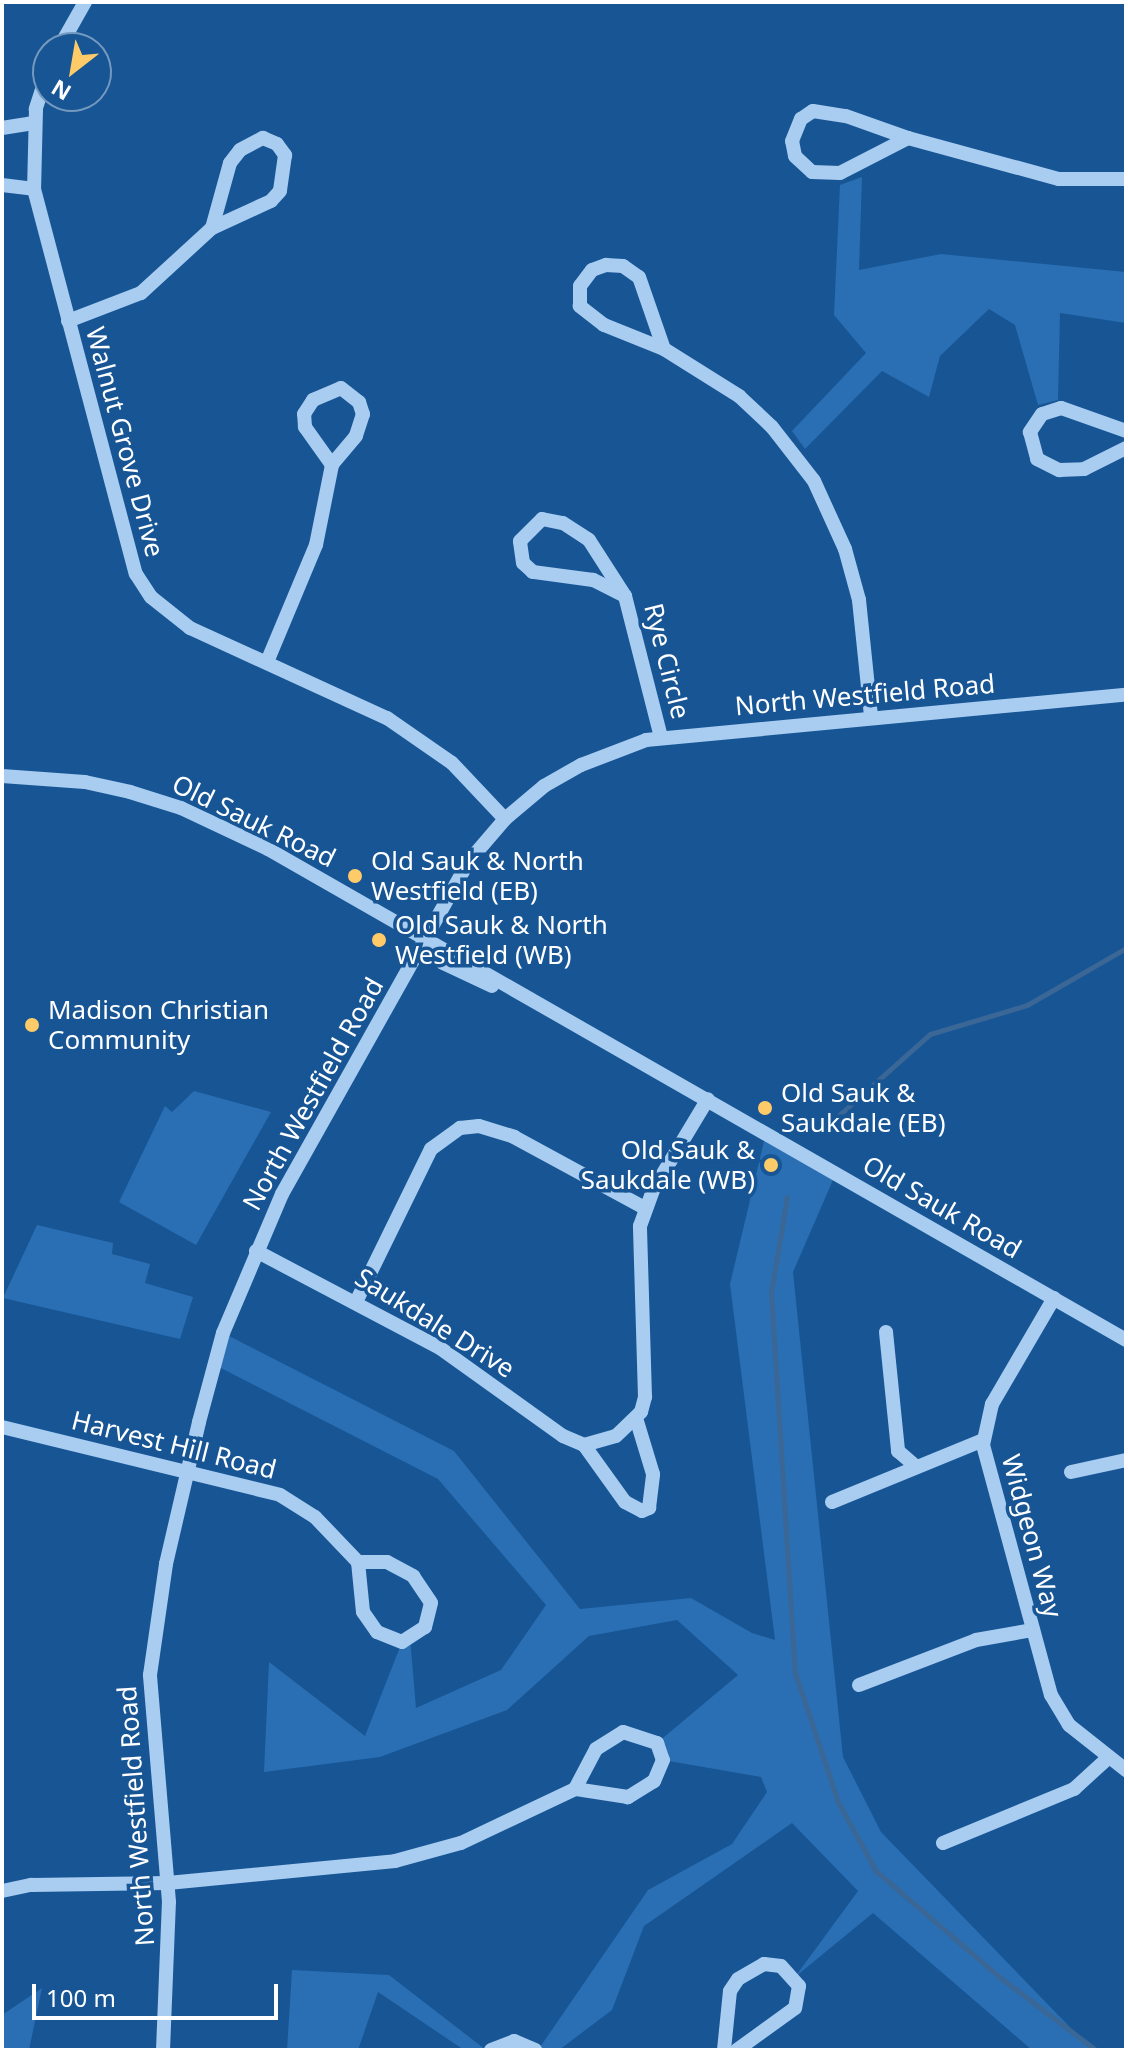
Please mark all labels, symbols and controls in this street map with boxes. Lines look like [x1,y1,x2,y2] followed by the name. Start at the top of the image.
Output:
[32,32,112,112] north arrow
[45,73,76,108] text: N
[79,324,171,560] street label: Walnut Grove Drive
[638,600,696,722] street label: Rye Circle
[734,668,996,722] street label: North Westfield Road
[167,768,341,874] street label: Old Sauk Road
[371,845,584,906] place label: Old Sauk & North Westfield (EB)
[346,867,364,885] marker: Old Sauk & North Westfield (EB)
[395,909,608,970] place label: Old Sauk & North Westfield (WB)
[370,931,388,949] marker: Old Sauk & North Westfield (WB)
[236,972,390,1216] street label: North Westfield Road
[48,994,269,1056] place label: Madison Christian Community
[23,1016,41,1034] marker: Madison Christian Community
[781,1077,945,1138] place label: Old Sauk & Saukdale (EB)
[756,1099,774,1117] marker: Old Sauk & Saukdale (EB)
[581,1134,755,1196] place label: Old Sauk & Saukdale (WB)
[857,1149,1027,1265] street label: Old Sauk Road
[762,1156,780,1174] marker: Old Sauk & Saukdale (WB)
[350,1262,520,1384] street label: Saukdale Drive
[68,1404,280,1486] street label: Harvest Hill Road
[995,1451,1069,1621] street label: Widgeon Way
[111,1685,161,1947] street label: North Westfield Road
[36,1968,282,2018] scale bar
[46,1981,116,2014] text: 100 m

